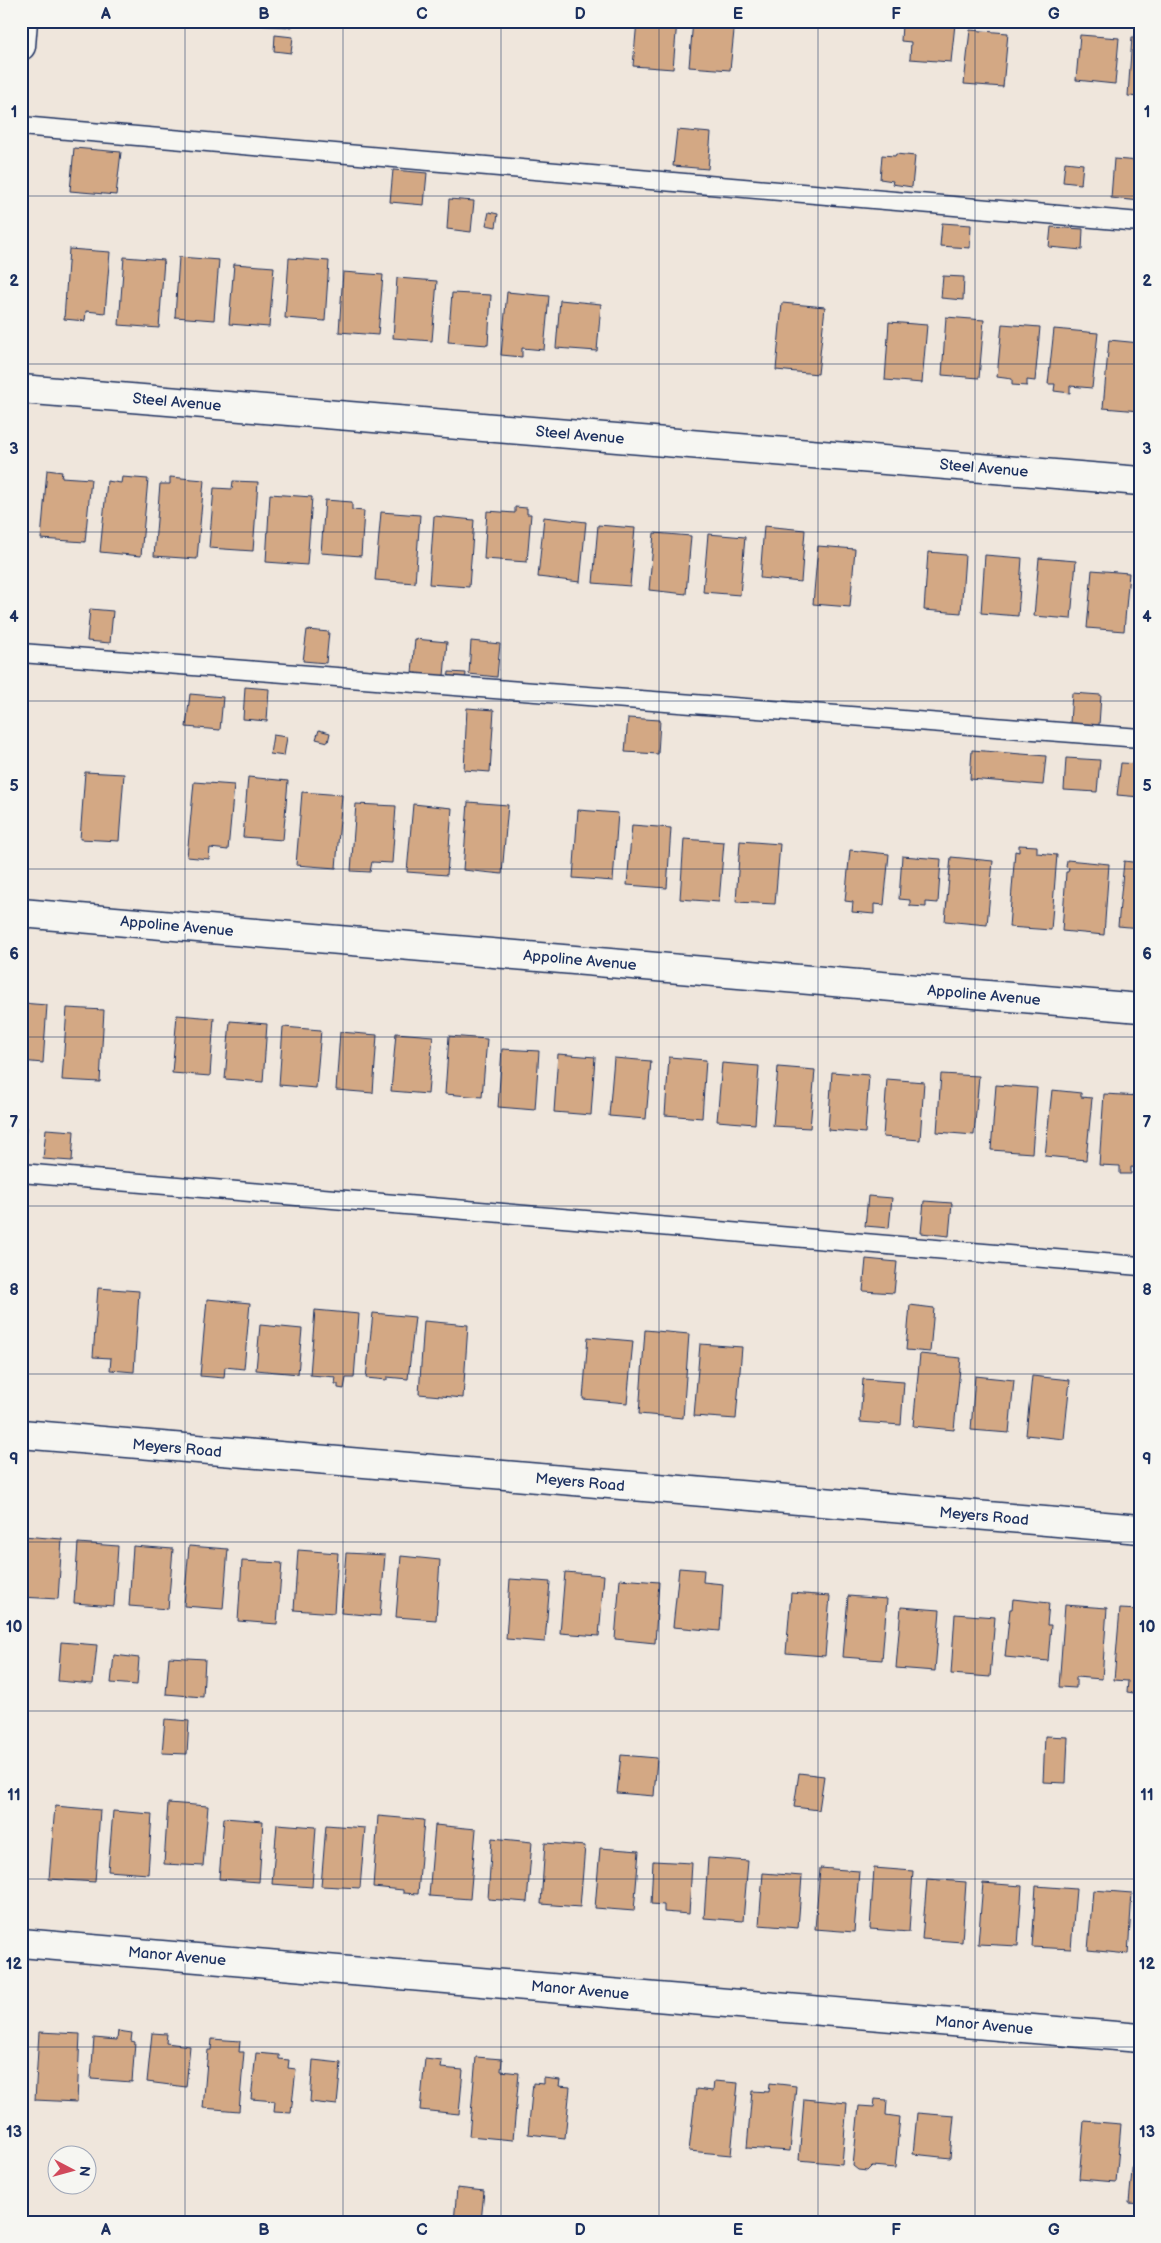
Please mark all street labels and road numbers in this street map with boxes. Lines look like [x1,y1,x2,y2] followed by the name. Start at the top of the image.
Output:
[132,389,222,416] street label: Steel Avenue
[535,422,625,449] street label: Steel Avenue
[939,455,1029,482] street label: Steel Avenue
[120,912,235,941] street label: Appoline Avenue
[523,946,638,975] street label: Appoline Avenue
[927,981,1042,1010] street label: Appoline Avenue
[131,1435,222,1462] street label: Meyers Road
[534,1469,625,1496] street label: Meyers Road
[938,1503,1029,1530] street label: Meyers Road
[127,1943,227,1970] street label: Manor Avenue
[530,1977,630,2004] street label: Manor Avenue
[934,2012,1034,2039] street label: Manor Avenue

